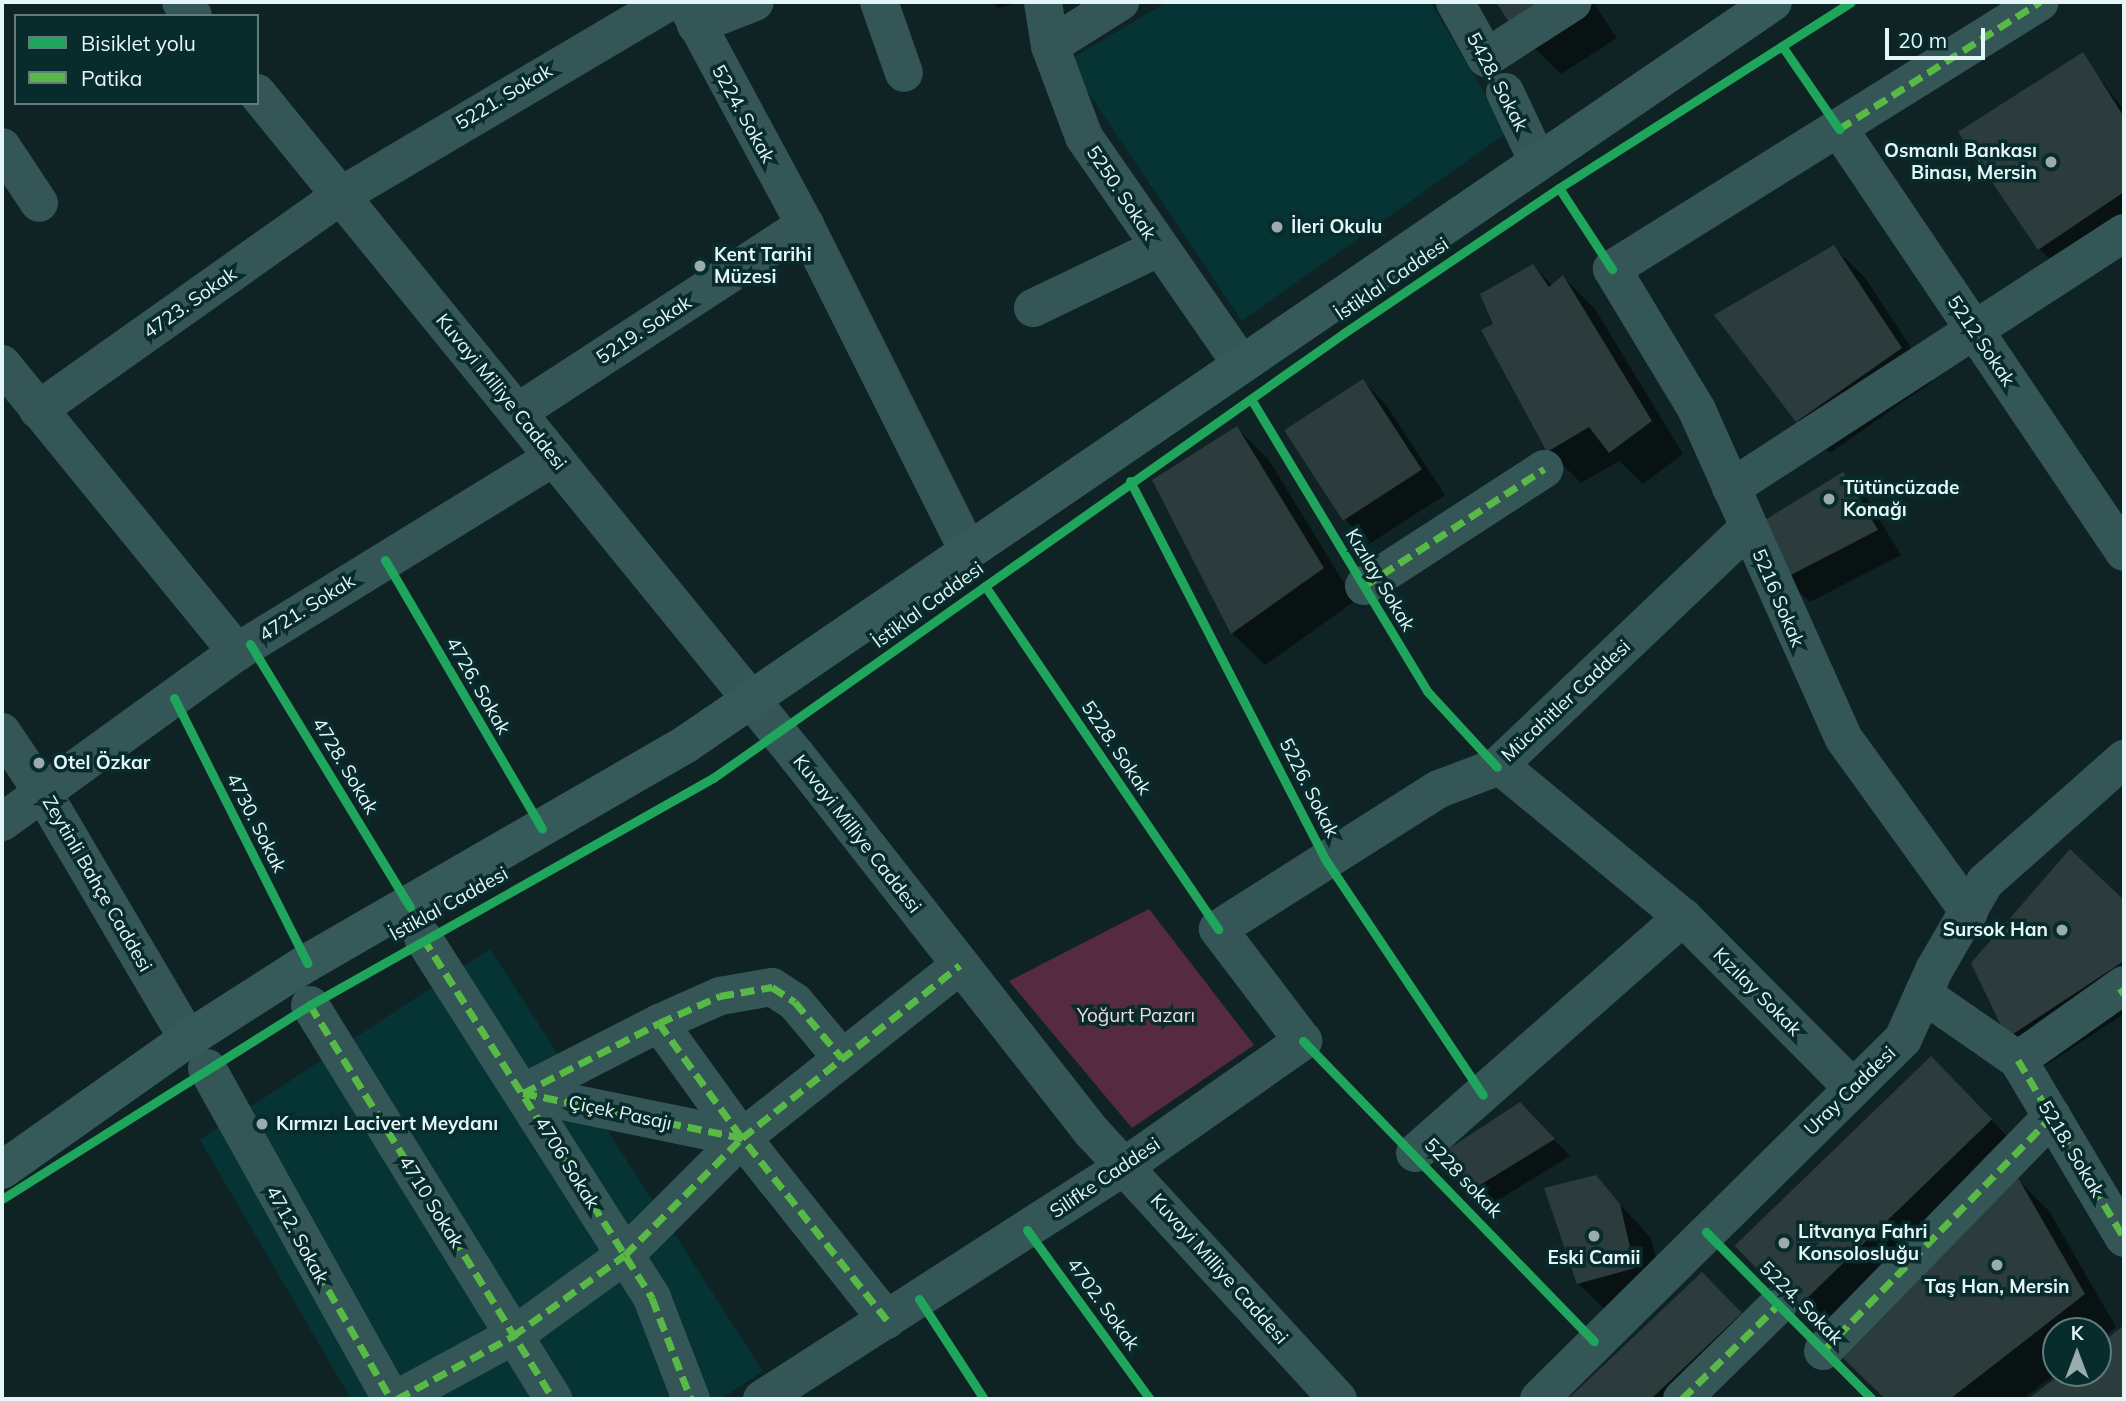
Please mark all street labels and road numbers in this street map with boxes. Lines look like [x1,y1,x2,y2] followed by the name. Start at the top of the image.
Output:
[1461,29,1533,135] street label: 5428. Sokak
[452,59,556,135] street label: 5221. Sokak
[707,61,779,167] street label: 5224. Sokak
[1081,142,1161,244] street label: 5250. Sokak
[1331,233,1453,325] street label: İstiklal Caddesi
[139,263,241,343] street label: 4723. Sokak
[592,291,696,369] street label: 5219. Sokak
[1942,291,2020,391] street label: 5212 Sokak
[431,309,571,475] street label: Kuvayi Milliye Caddesi
[1341,525,1419,635] street label: Kızılay Sokak
[1747,546,1809,650] street label: 5216 Sokak
[868,557,988,653] street label: İstiklal Caddesi
[255,570,359,646] street label: 4721. Sokak
[441,633,515,739] street label: 4726. Sokak
[1497,635,1635,767] street label: Mücahitler Caddesi
[1076,697,1156,799] street label: 5228. Sokak
[307,714,383,818] street label: 4728. Sokak
[1274,735,1344,841] street label: 5226. Sokak
[788,750,926,918] street label: Kuvayi Milliye Caddesi
[221,770,291,876] street label: 4730. Sokak
[37,792,157,976] street label: Zeytinli Bahçe Caddesi
[386,862,512,946] street label: İstiklal Caddesi
[1708,943,1806,1041] street label: Kızılay Sokak
[1800,1042,1900,1140] street label: Uray Caddesi
[566,1091,674,1135] street label: Çiçek Pasajı
[2033,1097,2109,1201] street label: 5218. Sokak
[530,1113,604,1213] street label: 4706 Sokak
[1046,1133,1164,1223] street label: Silifke Caddesi
[1419,1133,1507,1223] street label: 5228 sokak
[394,1152,468,1252] street label: 4710 Sokak
[261,1182,333,1288] street label: 4712. Sokak
[1145,1189,1293,1349] street label: Kuvayi Milliye Caddesi
[1062,1253,1144,1355] street label: 4702. Sokak
[1755,1257,1847,1349] street label: 5224. Sokak

